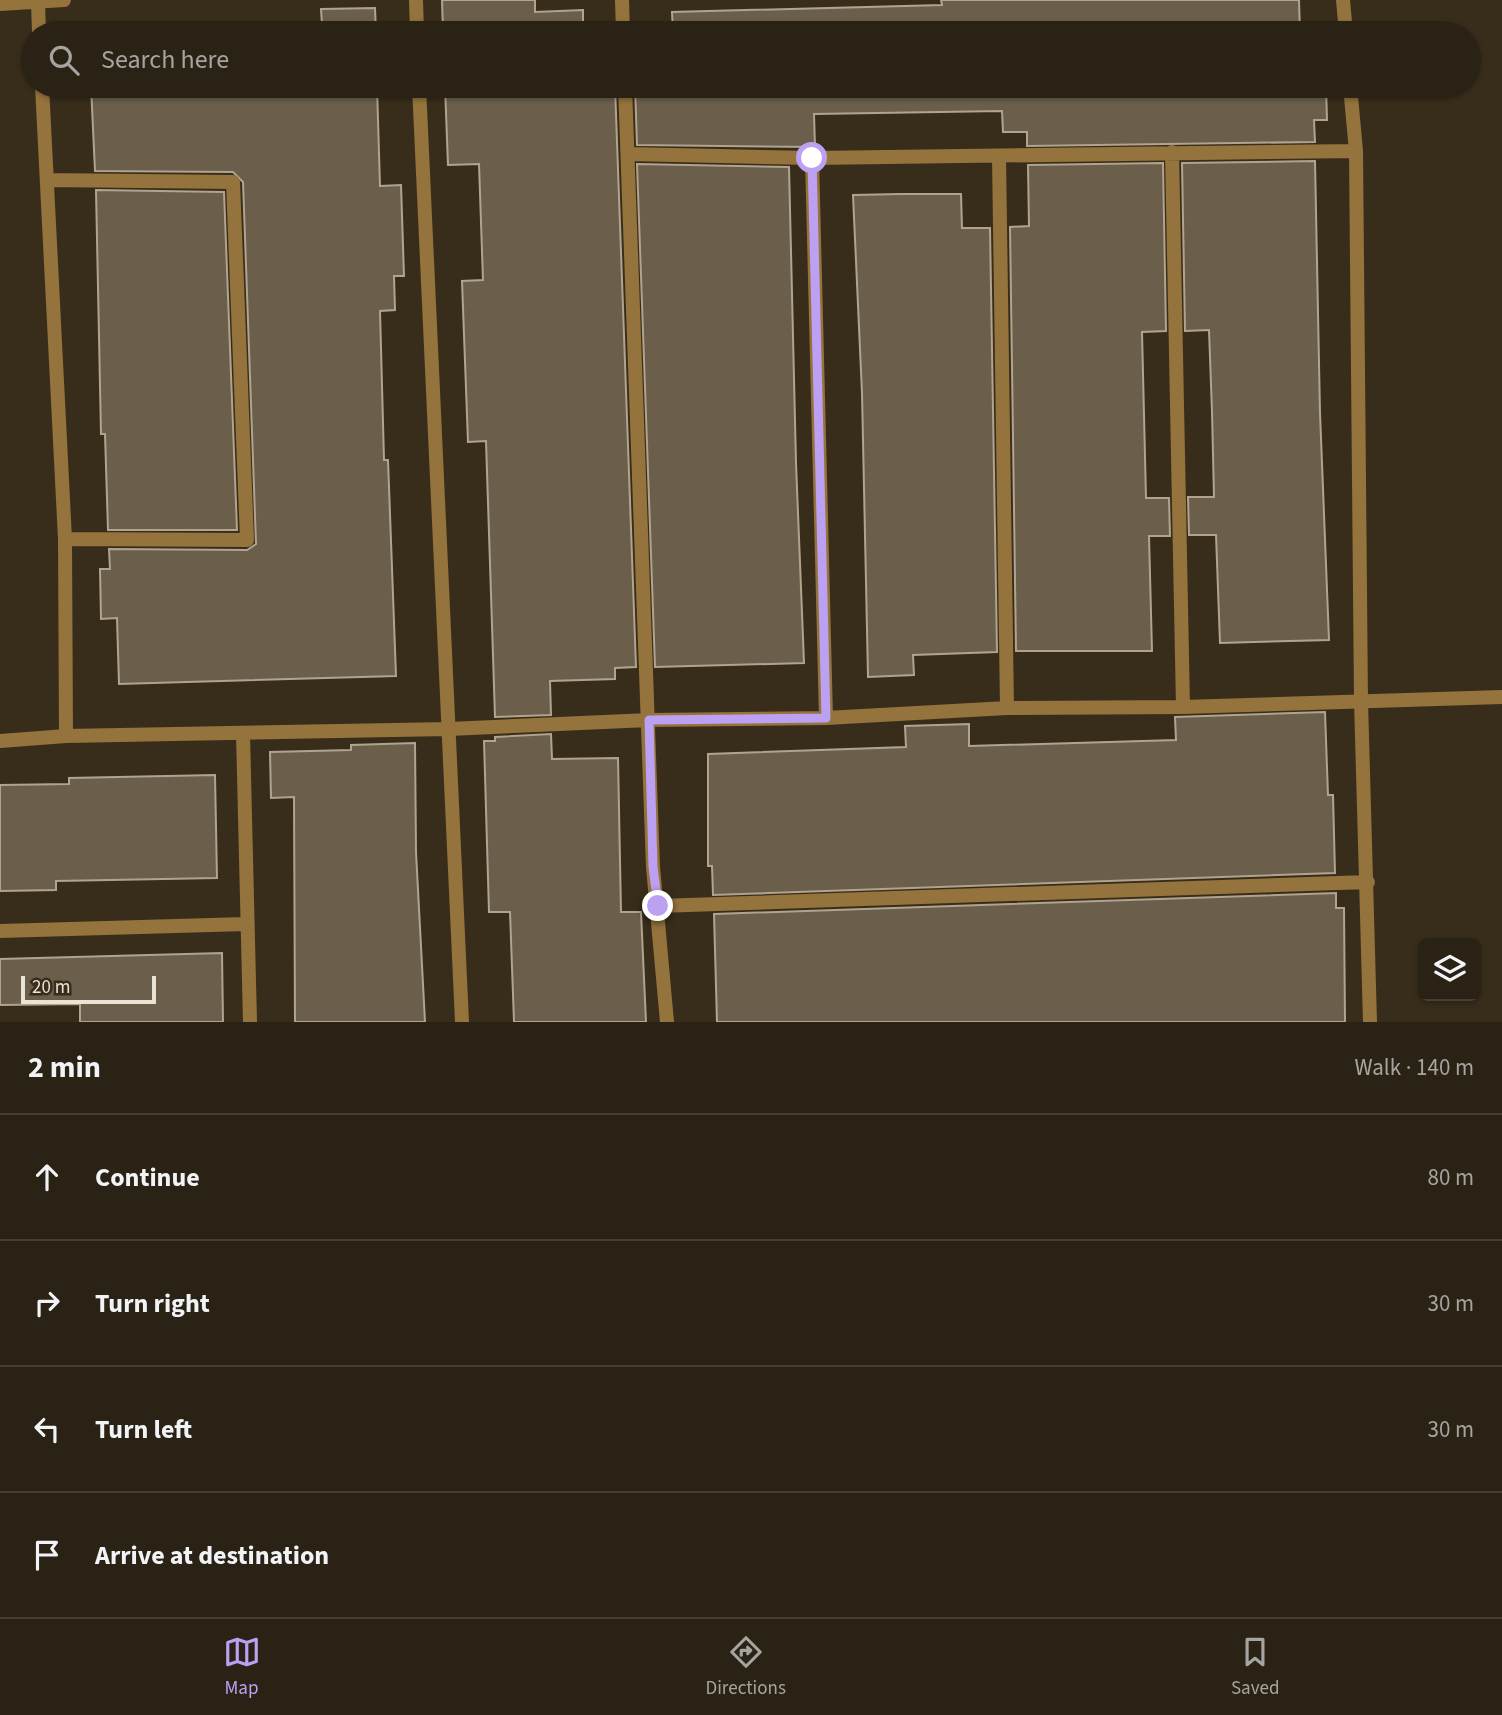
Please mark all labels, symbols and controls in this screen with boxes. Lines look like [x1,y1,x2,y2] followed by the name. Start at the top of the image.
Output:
[21,21,1481,98] search box
[45,41,83,79] icon: search
[101,41,229,78] text: Search here
[796,142,827,173] route start
[642,890,673,921] route end
[1418,938,1481,1001] map controls
[1418,938,1481,1001] button: layers
[21,973,156,1005] scale bar
[32,974,70,1001] text: 20 m
[28,1046,101,1089] text: 2 min
[1355,1051,1474,1084] text: Walk · 140 m
[28,1158,66,1196] icon: ahead
[95,1159,200,1196] text: Continue
[1427,1161,1474,1194] text: 80 m
[28,1284,66,1322] icon: right
[95,1285,210,1322] text: Turn right
[1427,1287,1474,1320] text: 30 m
[28,1410,66,1448] icon: left
[95,1411,192,1448] text: Turn left
[1427,1413,1474,1446] text: 30 m
[28,1536,66,1574] icon: arrive
[95,1537,329,1574] text: Arrive at destination
[223,1633,261,1702] tab: Map
[706,1633,786,1702] tab: Directions
[1231,1633,1279,1702] tab: Saved

